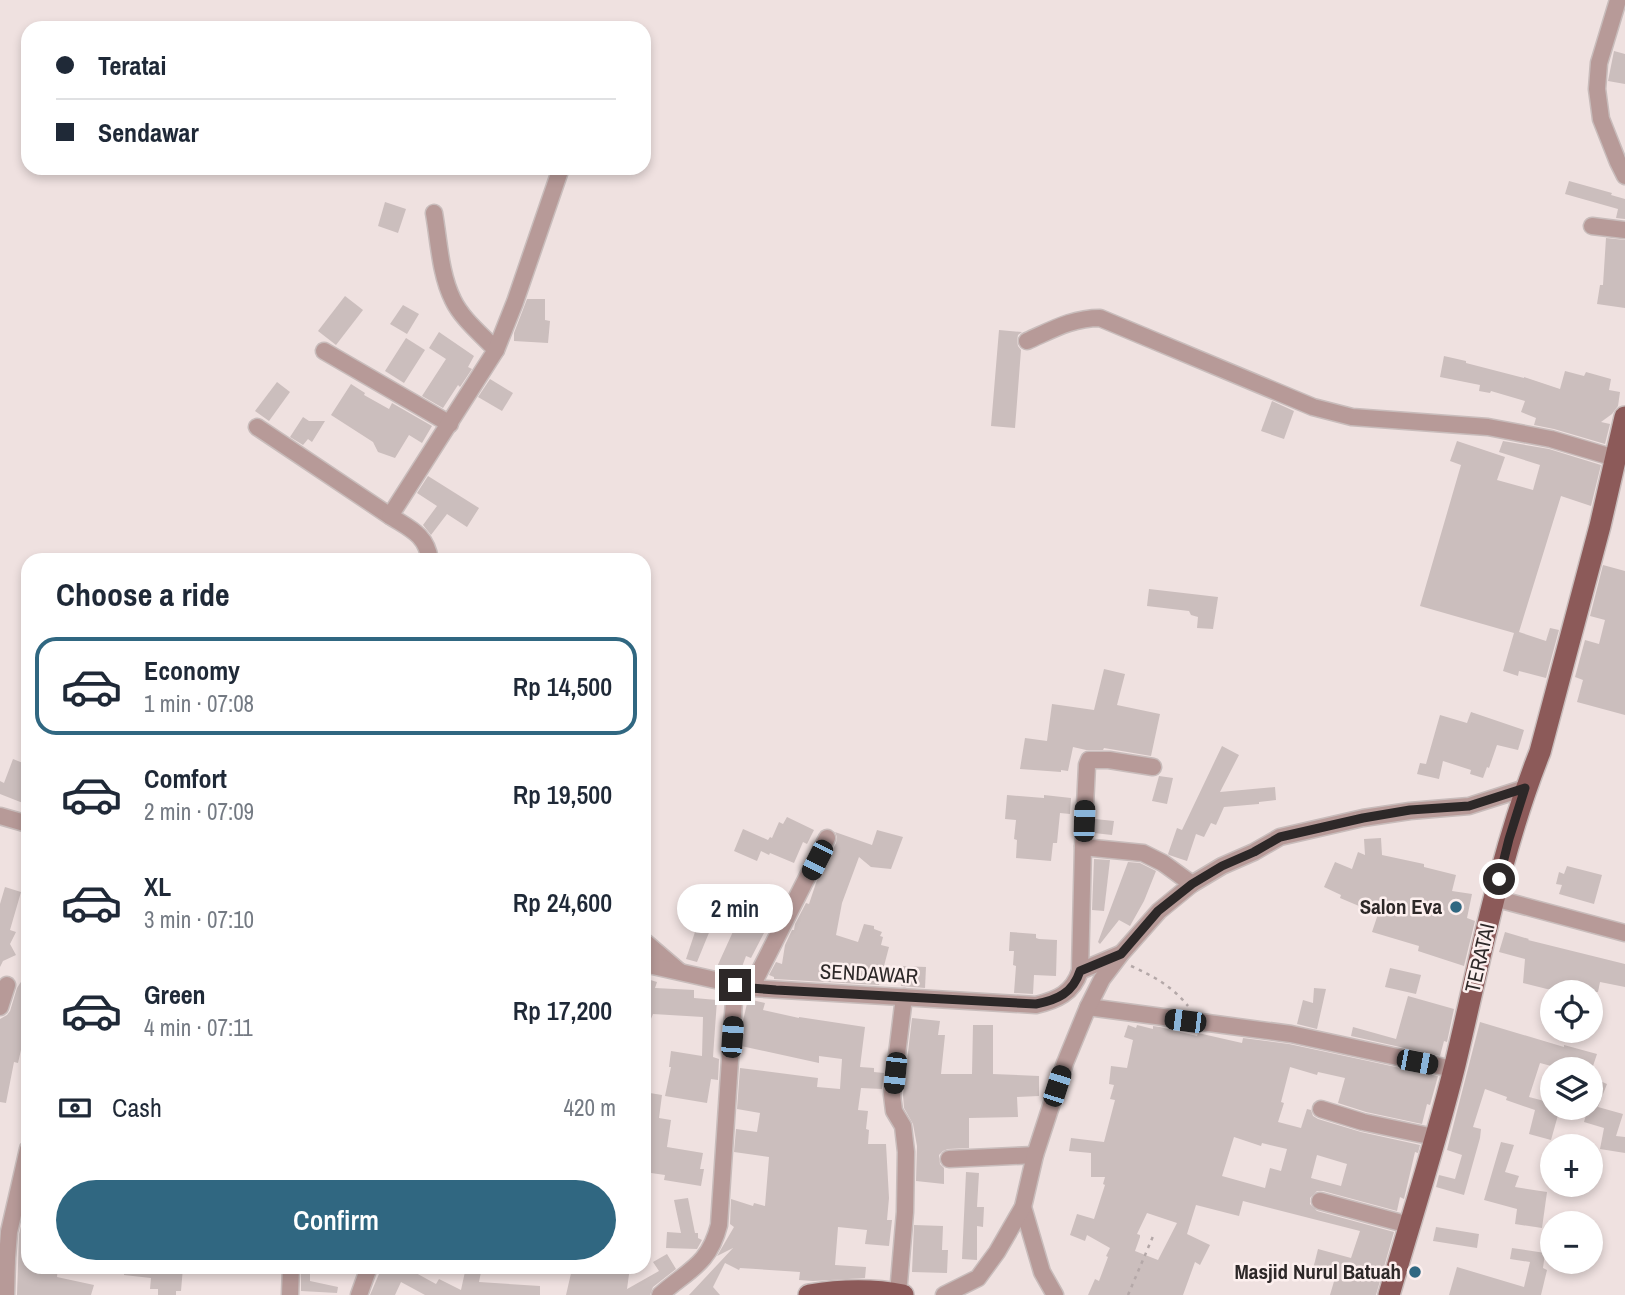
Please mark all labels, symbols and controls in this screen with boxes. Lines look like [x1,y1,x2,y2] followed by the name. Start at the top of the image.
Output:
[98,48,166,83] text: Teratai
[98,115,199,150] text: Sendawar
[56,573,230,616] text: Choose a ride
[144,653,240,688] text: Economy
[60,655,123,718] icon: car
[513,669,612,704] text: Rp 14,500
[144,688,254,719] text: 1 min · 07:08
[144,761,227,796] text: Comfort
[60,763,123,826] icon: car
[513,777,612,812] text: Rp 19,500
[144,796,254,827] text: 2 min · 07:09
[1073,800,1096,842] car
[799,837,836,883] car
[1483,863,1515,895] route start
[144,869,171,904] text: XL
[60,871,123,934] icon: car
[677,884,793,932] callout: 2 min
[513,885,612,920] text: Rp 24,600
[1360,892,1442,921] place label: Salon Eva
[711,893,759,924] text: 2 min
[1448,899,1464,915] marker: Salon Eva
[144,904,254,935] text: 3 min · 07:10
[1457,920,1502,995] street label: TERATAI
[819,956,919,991] street label: SENDAWAR
[719,969,751,1001] route end
[144,977,206,1012] text: Green
[60,979,123,1042] icon: car
[1540,980,1603,1274] map controls
[1540,980,1603,1043] button: locate
[513,993,612,1028] text: Rp 17,200
[1163,1008,1208,1034] car
[144,1012,253,1043] text: 4 min · 07:11
[721,1015,744,1059] car
[1395,1048,1440,1076] car
[883,1051,908,1095] car
[1540,1057,1603,1120] button: layers
[1041,1063,1074,1109] car
[56,1089,94,1127] icon: cash
[112,1090,162,1125] text: Cash
[564,1092,616,1123] text: 420 m
[1540,1134,1603,1197] button: +
[56,1180,616,1260] button: Confirm
[1540,1211,1603,1274] button: −
[1235,1257,1401,1286] place label: Masjid Nurul Batuah
[1407,1264,1423,1280] marker: Masjid Nurul Batuah

